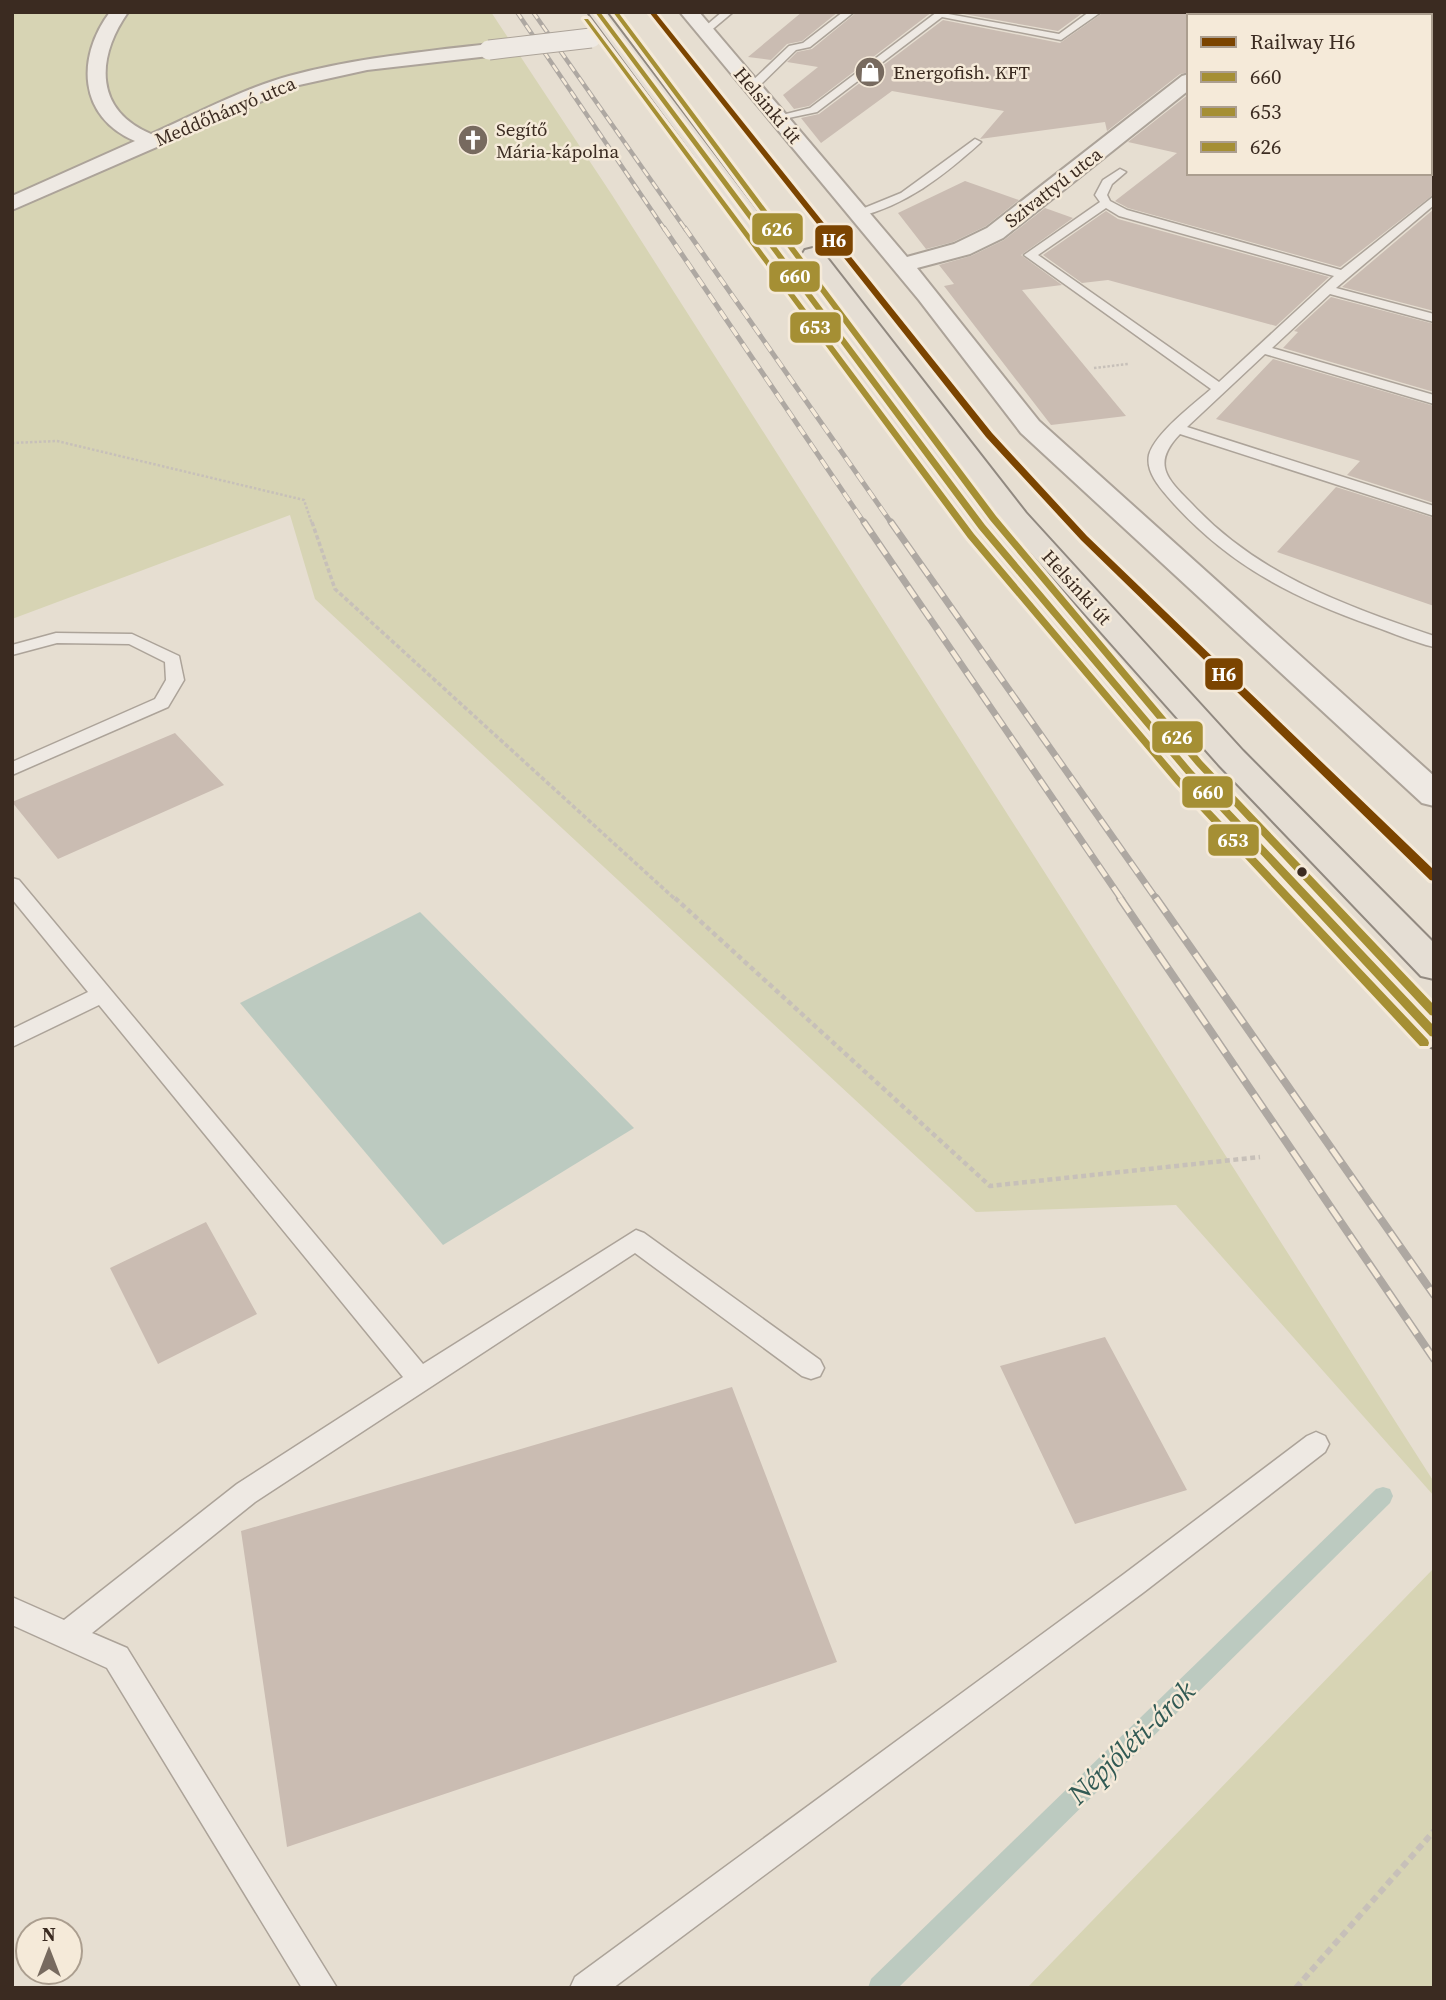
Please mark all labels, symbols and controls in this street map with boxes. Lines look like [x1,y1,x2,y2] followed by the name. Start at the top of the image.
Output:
[1187,14,1432,175] legend
[1250,27,1356,56] text: Railway H6
[853,55,887,89] shop icon: Energofish. KFT
[893,59,1031,85] place label: Energofish. KFT
[728,61,808,150] street label: Helsinki út
[1250,62,1282,91] text: 660
[151,69,300,152] street label: Meddőhányó utca
[1250,97,1282,126] text: 653
[496,116,620,164] place label: Segítő Mária-kápolna
[456,123,490,157] church icon: Segítő Mária-kápolna
[1250,132,1282,161] text: 626
[999,141,1107,233] street label: Szivattyú utca
[751,212,804,246] line badge: 626
[762,216,792,242] text: 626
[814,224,854,257] line badge: H6
[822,227,846,253] text: H6
[768,260,821,293] line badge: 660
[780,263,810,289] text: 660
[789,311,842,344] line badge: 653
[800,314,830,340] text: 653
[1036,544,1118,631] street label: Helsinki út
[1204,657,1244,691] line badge: H6
[1212,661,1236,687] text: H6
[1151,720,1204,754] line badge: 626
[1162,724,1192,750] text: 626
[1181,775,1234,809] line badge: 660
[1193,779,1223,805] text: 660
[1207,823,1260,857] line badge: 653
[1218,827,1248,853] text: 653
[1295,865,1309,879] unlabelled marker
[1058,1671,1203,1813] water label: Népjóléti-árok
[14,1916,84,1986] north arrow
[42,1921,56,1947] text: N

